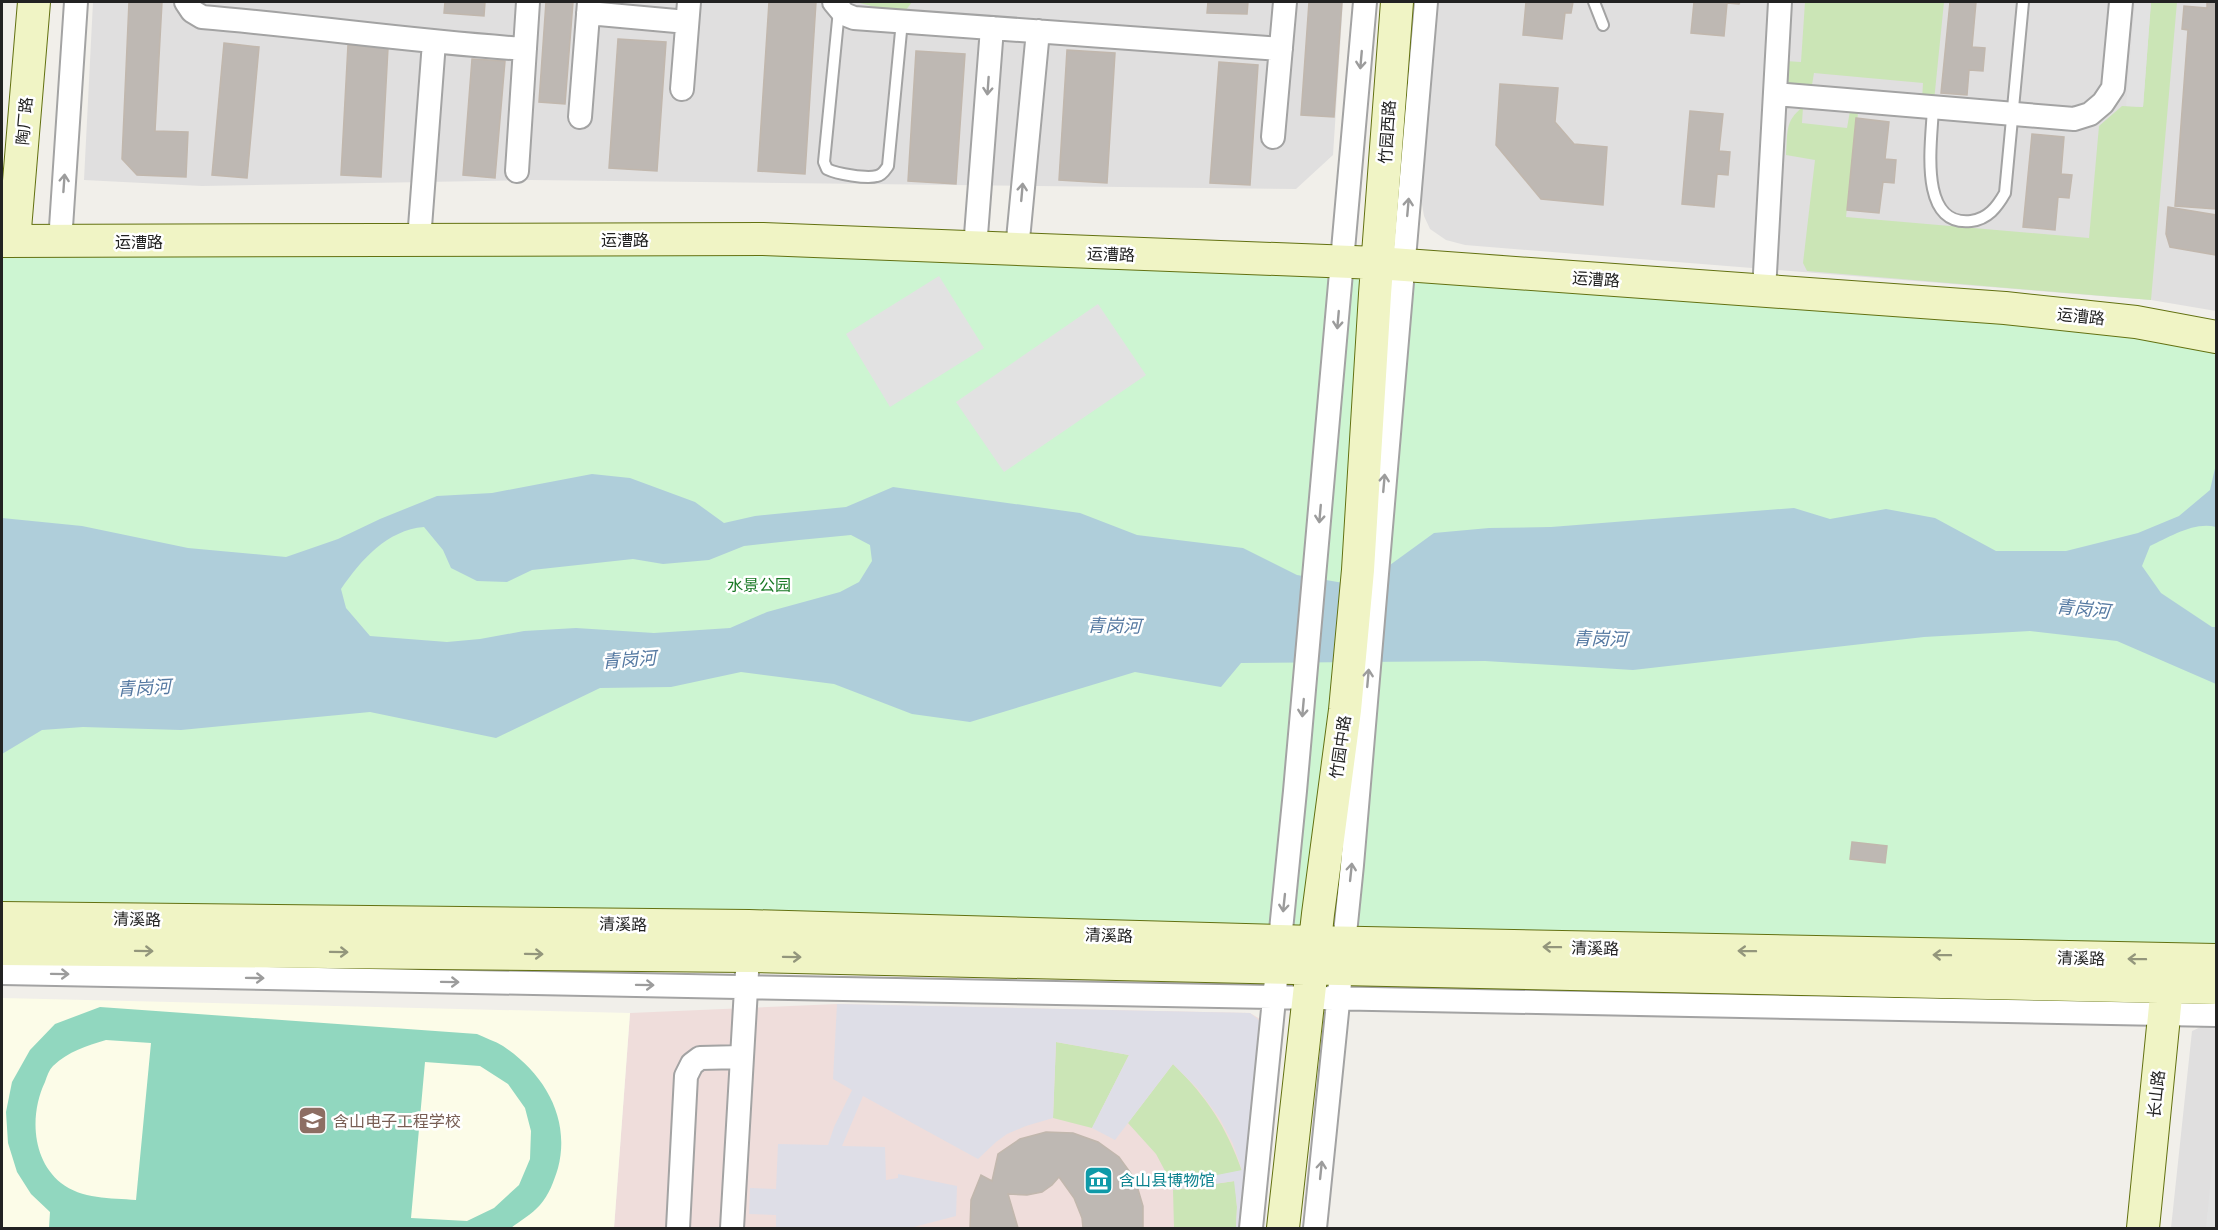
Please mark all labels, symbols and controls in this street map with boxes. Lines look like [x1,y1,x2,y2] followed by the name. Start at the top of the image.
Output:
[1355,49,1366,69] one-way arrow
[982,76,993,95] one-way arrow
[12,96,36,146] street label: 陶厂路
[1375,99,1399,165] street label: 竹园西路
[59,174,70,194] one-way arrow
[1017,182,1028,202] one-way arrow
[1403,197,1414,217] one-way arrow
[601,230,649,250] street label: 运漕路
[115,232,163,252] street label: 运漕路
[1087,243,1135,265] street label: 运漕路
[1571,267,1621,291] street label: 运漕路
[2056,304,2106,328] street label: 运漕路
[1332,310,1343,330] one-way arrow
[1379,474,1390,494] one-way arrow
[1314,504,1325,524] one-way arrow
[727,575,791,595] park label: 水景公园
[2055,594,2114,623] water label: 青岗河
[1087,614,1144,638] water label: 青岗河
[1573,627,1630,651] water label: 青岗河
[601,646,660,673] water label: 青岗河
[1363,668,1374,688] one-way arrow
[116,674,175,700] water label: 青岗河
[1297,698,1308,718] one-way arrow
[1326,714,1354,780] street label: 竹园中路
[1346,862,1357,882] one-way arrow
[1278,892,1289,912] one-way arrow
[113,909,161,929] street label: 清溪路
[599,914,647,934] street label: 清溪路
[1085,924,1133,946] street label: 清溪路
[1571,938,1619,958] street label: 清溪路
[1543,941,1563,953] one-way arrow
[133,945,153,956] one-way arrow
[1738,945,1758,957] one-way arrow
[328,947,348,958] one-way arrow
[2057,948,2105,968] street label: 清溪路
[523,949,543,960] one-way arrow
[1933,949,1953,961] one-way arrow
[781,951,801,963] one-way arrow
[2128,953,2148,965] one-way arrow
[49,968,69,980] one-way arrow
[244,972,264,984] one-way arrow
[439,976,459,987] one-way arrow
[634,979,654,991] one-way arrow
[2144,1069,2168,1119] street label: 长山路
[296,1105,328,1137] school or university icon: 含山电子工程学校
[333,1111,461,1131] place label: 含山电子工程学校
[1316,1161,1327,1181] one-way arrow
[1082,1164,1114,1196] museum icon: 含山县博物馆
[1119,1170,1215,1190] place label: 含山县博物馆

